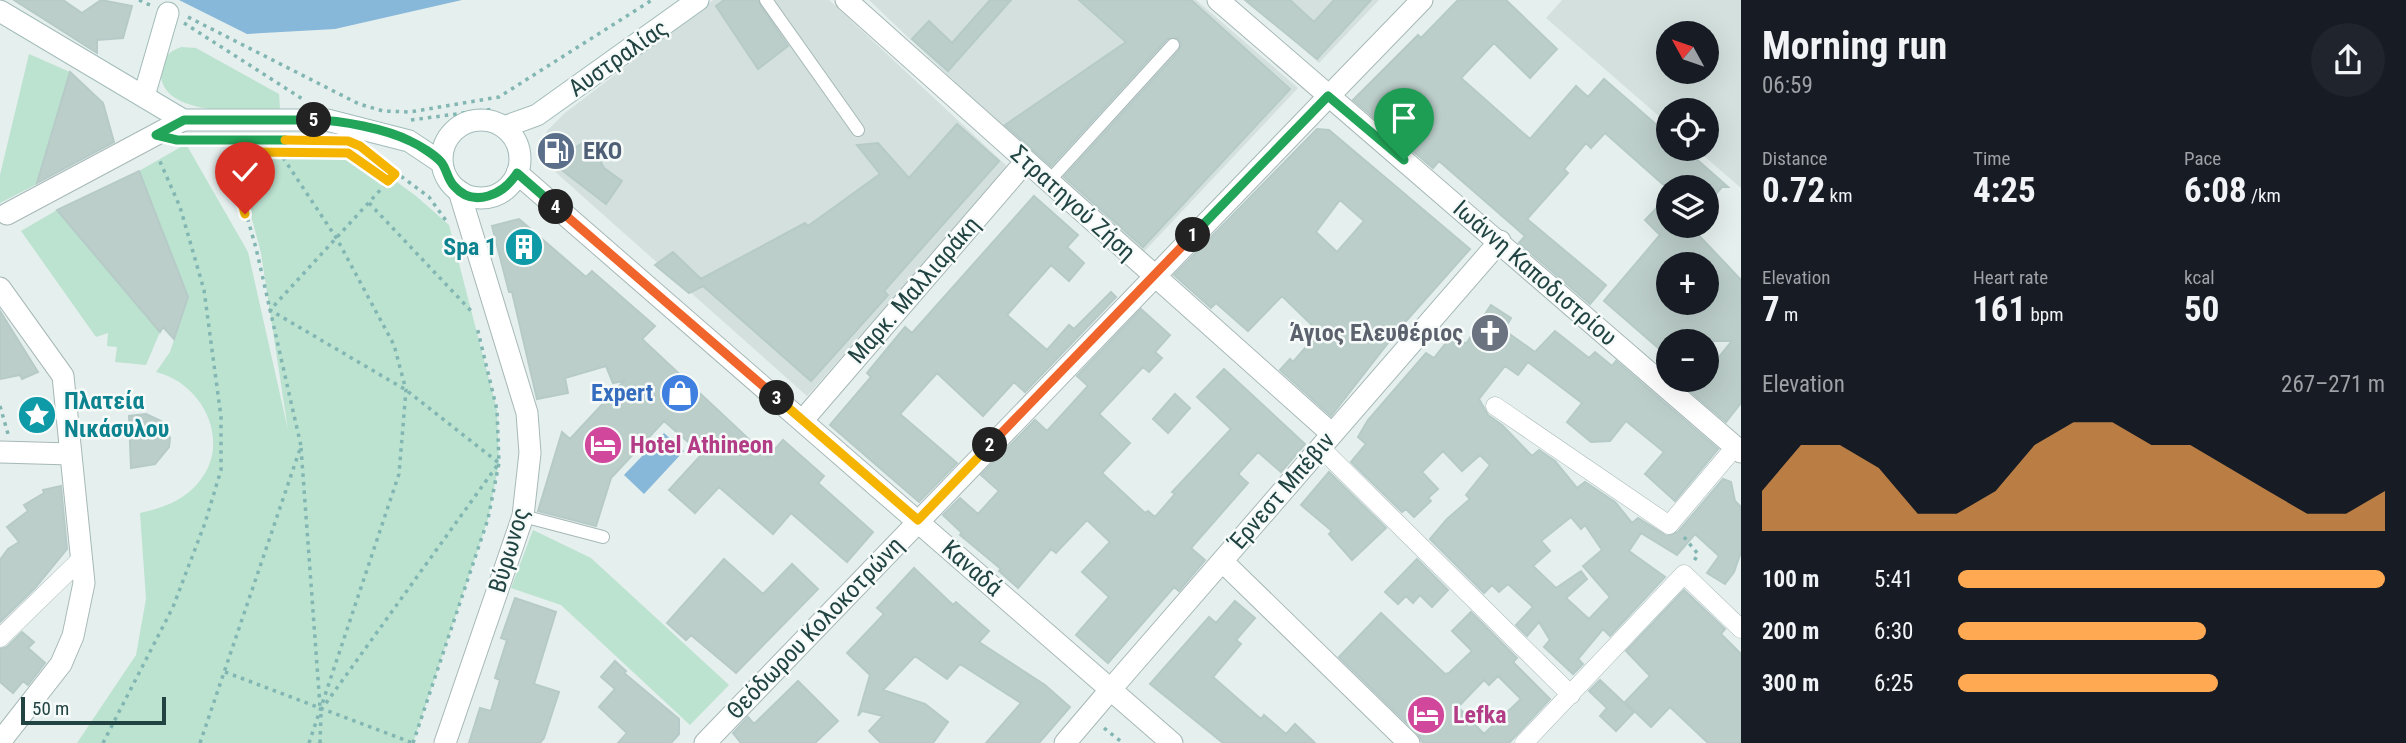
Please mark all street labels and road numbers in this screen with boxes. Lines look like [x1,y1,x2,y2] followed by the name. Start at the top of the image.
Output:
[563,14,673,102] street label: Αυστραλίας
[1005,140,1141,266] street label: Στρατηγού Ζήση
[1448,195,1622,351] street label: Ιωάννη Καποδιστρίου
[842,211,986,369] street label: Μαρκ. Μαλλιαράκη
[1223,427,1341,556] street label: Έρνεστ Μπέβιν
[483,504,535,596] street label: Βύρωνος
[721,531,909,725] street label: Θεόδωρου Κολοκοτρώνη
[936,534,1008,602] street label: Καναδά

